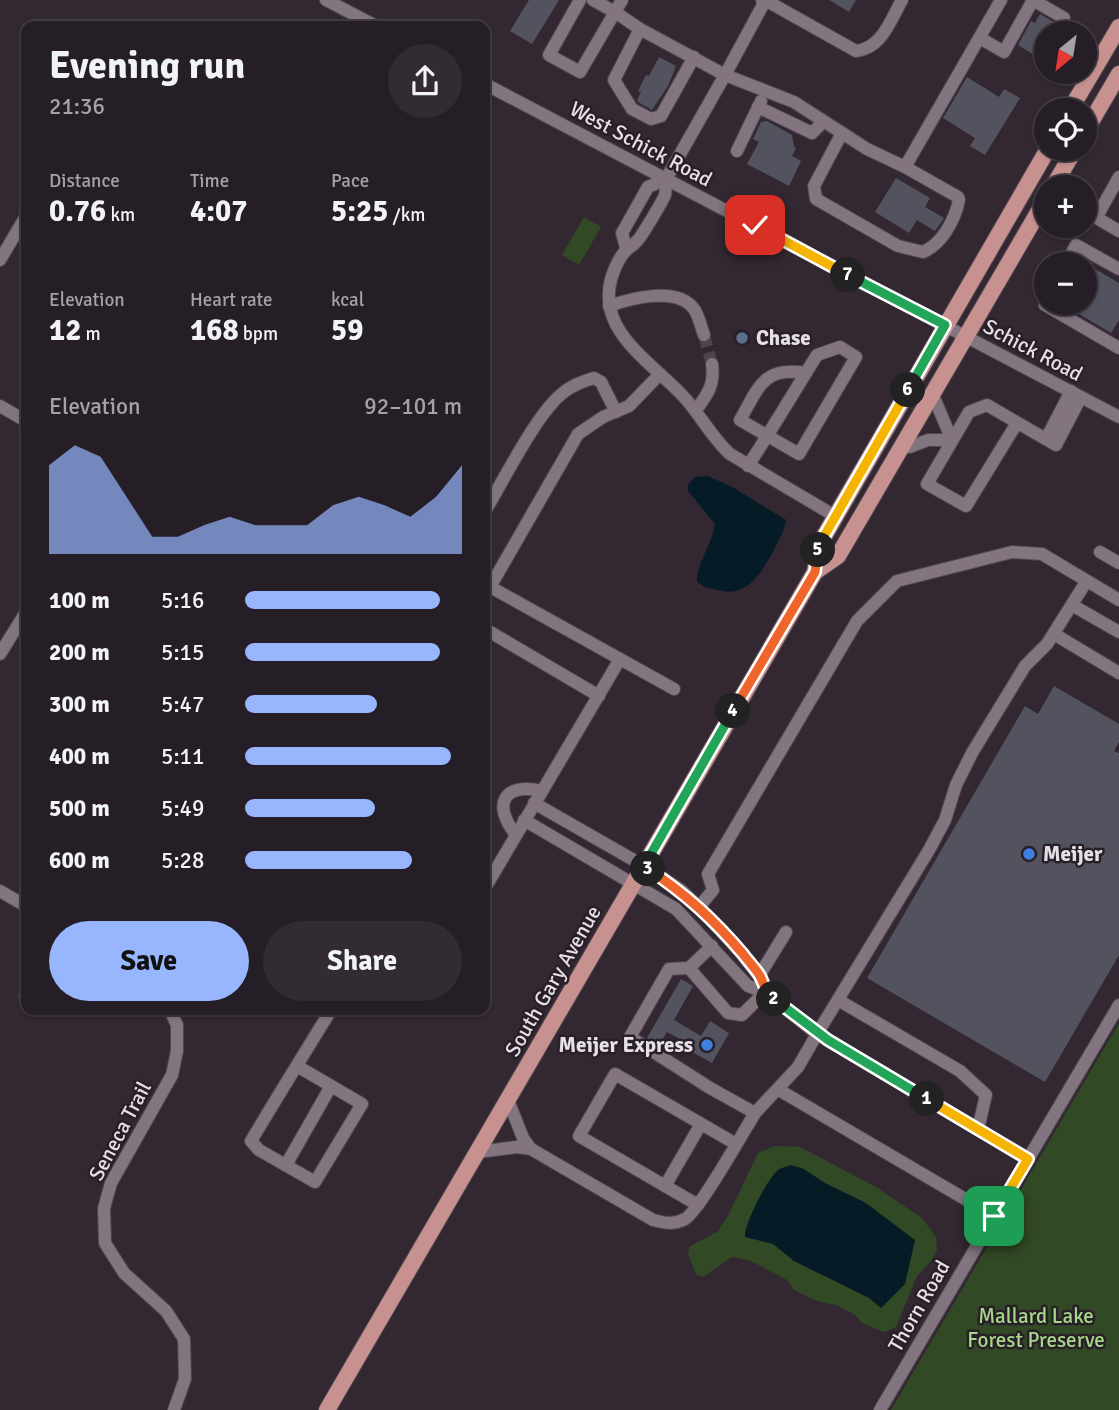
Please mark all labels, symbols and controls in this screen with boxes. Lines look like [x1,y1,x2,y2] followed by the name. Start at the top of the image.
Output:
[1034,21,1097,84] north arrow
[1034,21,1097,315] map controls
[49,42,245,89] text: Evening run
[388,44,462,118] button: share
[49,92,105,121] text: 21:36
[565,96,717,192] street label: West Schick Road
[1034,98,1097,161] button: locate
[49,169,120,193] text: Distance
[190,169,229,193] text: Time
[331,169,369,193] text: Pace
[1034,175,1097,238] button: +
[49,193,106,230] text: 0.76
[190,193,247,230] text: 4:07
[331,193,388,230] text: 5:25
[725,195,785,255] pin
[106,203,135,227] text: km
[388,203,425,227] text: /km
[736,206,774,244] icon: check
[1034,252,1097,315] button: −
[830,258,866,292] pin: 7
[842,262,853,286] text: 7
[49,288,125,312] text: Elevation
[190,288,272,312] text: Heart rate
[331,288,364,312] text: kcal
[49,312,81,349] text: 12
[190,312,239,349] text: 168
[331,312,363,349] text: 59
[979,313,1087,387] street label: Schick Road
[81,322,101,346] text: m
[239,322,278,346] text: bpm
[756,325,811,351] place label: Chase
[734,330,750,346] marker: Chase
[890,372,926,408] pin: 6
[902,377,913,401] text: 6
[49,392,141,421] text: Elevation
[364,392,462,421] text: 92–101 m
[800,532,836,568] pin: 5
[812,537,823,561] text: 5
[49,586,110,615] text: 100 m
[161,586,204,615] text: 5:16
[49,638,110,667] text: 200 m
[161,638,204,667] text: 5:15
[49,690,110,719] text: 300 m
[161,690,204,719] text: 5:47
[716,694,750,728] pin: 4
[727,698,738,722] text: 4
[49,742,110,771] text: 400 m
[161,742,204,771] text: 5:11
[49,794,110,823] text: 500 m
[161,794,204,823] text: 5:49
[1043,841,1103,867] place label: Meijer
[49,846,110,875] text: 600 m
[161,846,204,875] text: 5:28
[1021,846,1037,862] marker: Meijer
[630,852,666,886] pin: 3
[642,856,653,880] text: 3
[499,901,607,1061] street label: South Gary Avenue
[49,921,249,1001] button: Save
[263,921,462,1001] button: Share
[756,982,792,1016] pin: 2
[768,986,779,1010] text: 2
[559,1032,693,1058] place label: Meijer Express
[699,1037,715,1053] marker: Meijer Express
[83,1077,157,1185] street label: Seneca Trail
[909,1082,944,1116] pin: 1
[921,1086,932,1110] text: 1
[964,1186,1024,1246] pin
[975,1197,1013,1235] icon: arrive
[882,1256,956,1356] street label: Thorn Road
[967,1303,1105,1353] park label: Mallard Lake Forest Preserve

